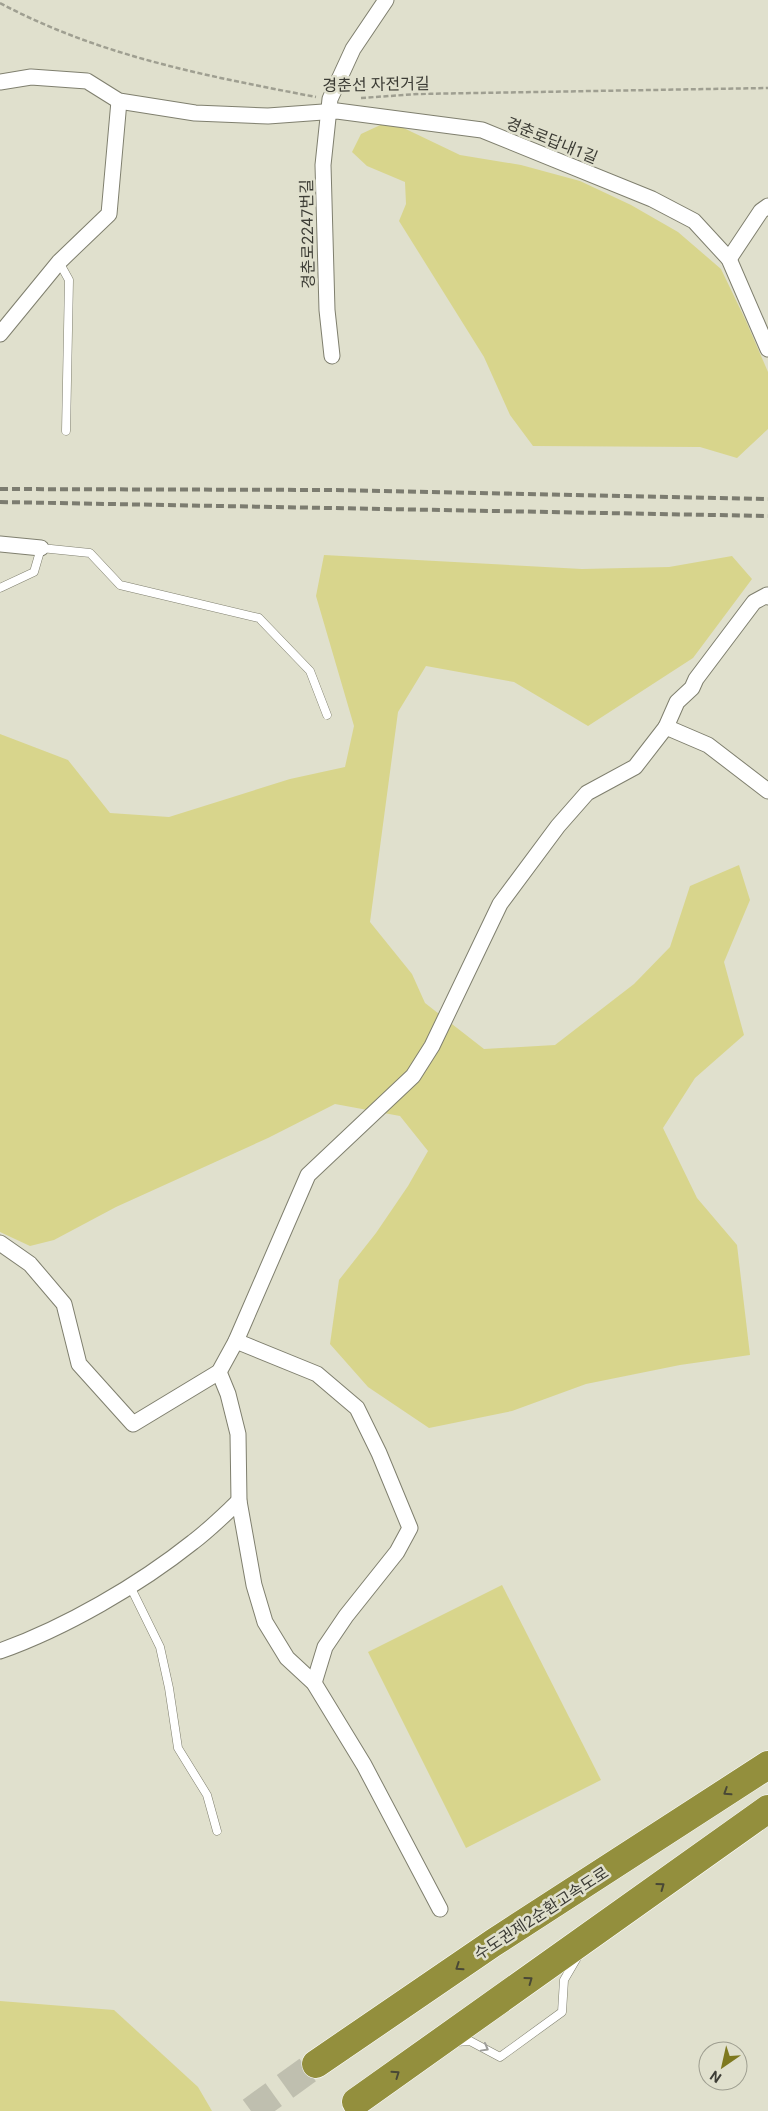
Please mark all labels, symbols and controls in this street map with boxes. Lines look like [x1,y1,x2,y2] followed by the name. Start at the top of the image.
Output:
[322,74,430,95] street label: 경춘선 자전거길
[503,113,600,167] street label: 경춘로답내1길
[297,179,318,289] street label: 경춘로2247번길
[723,1786,733,1795] one-way arrow
[471,1863,612,1964] street label: 수도권제2순환고속도로
[655,1883,664,1891] one-way arrow
[455,1960,464,1970] one-way arrow
[523,1978,532,1986] one-way arrow
[698,2041,748,2091] north arrow
[479,2042,488,2052] one-way arrow
[707,2067,724,2086] text: N
[390,2071,400,2080] one-way arrow

